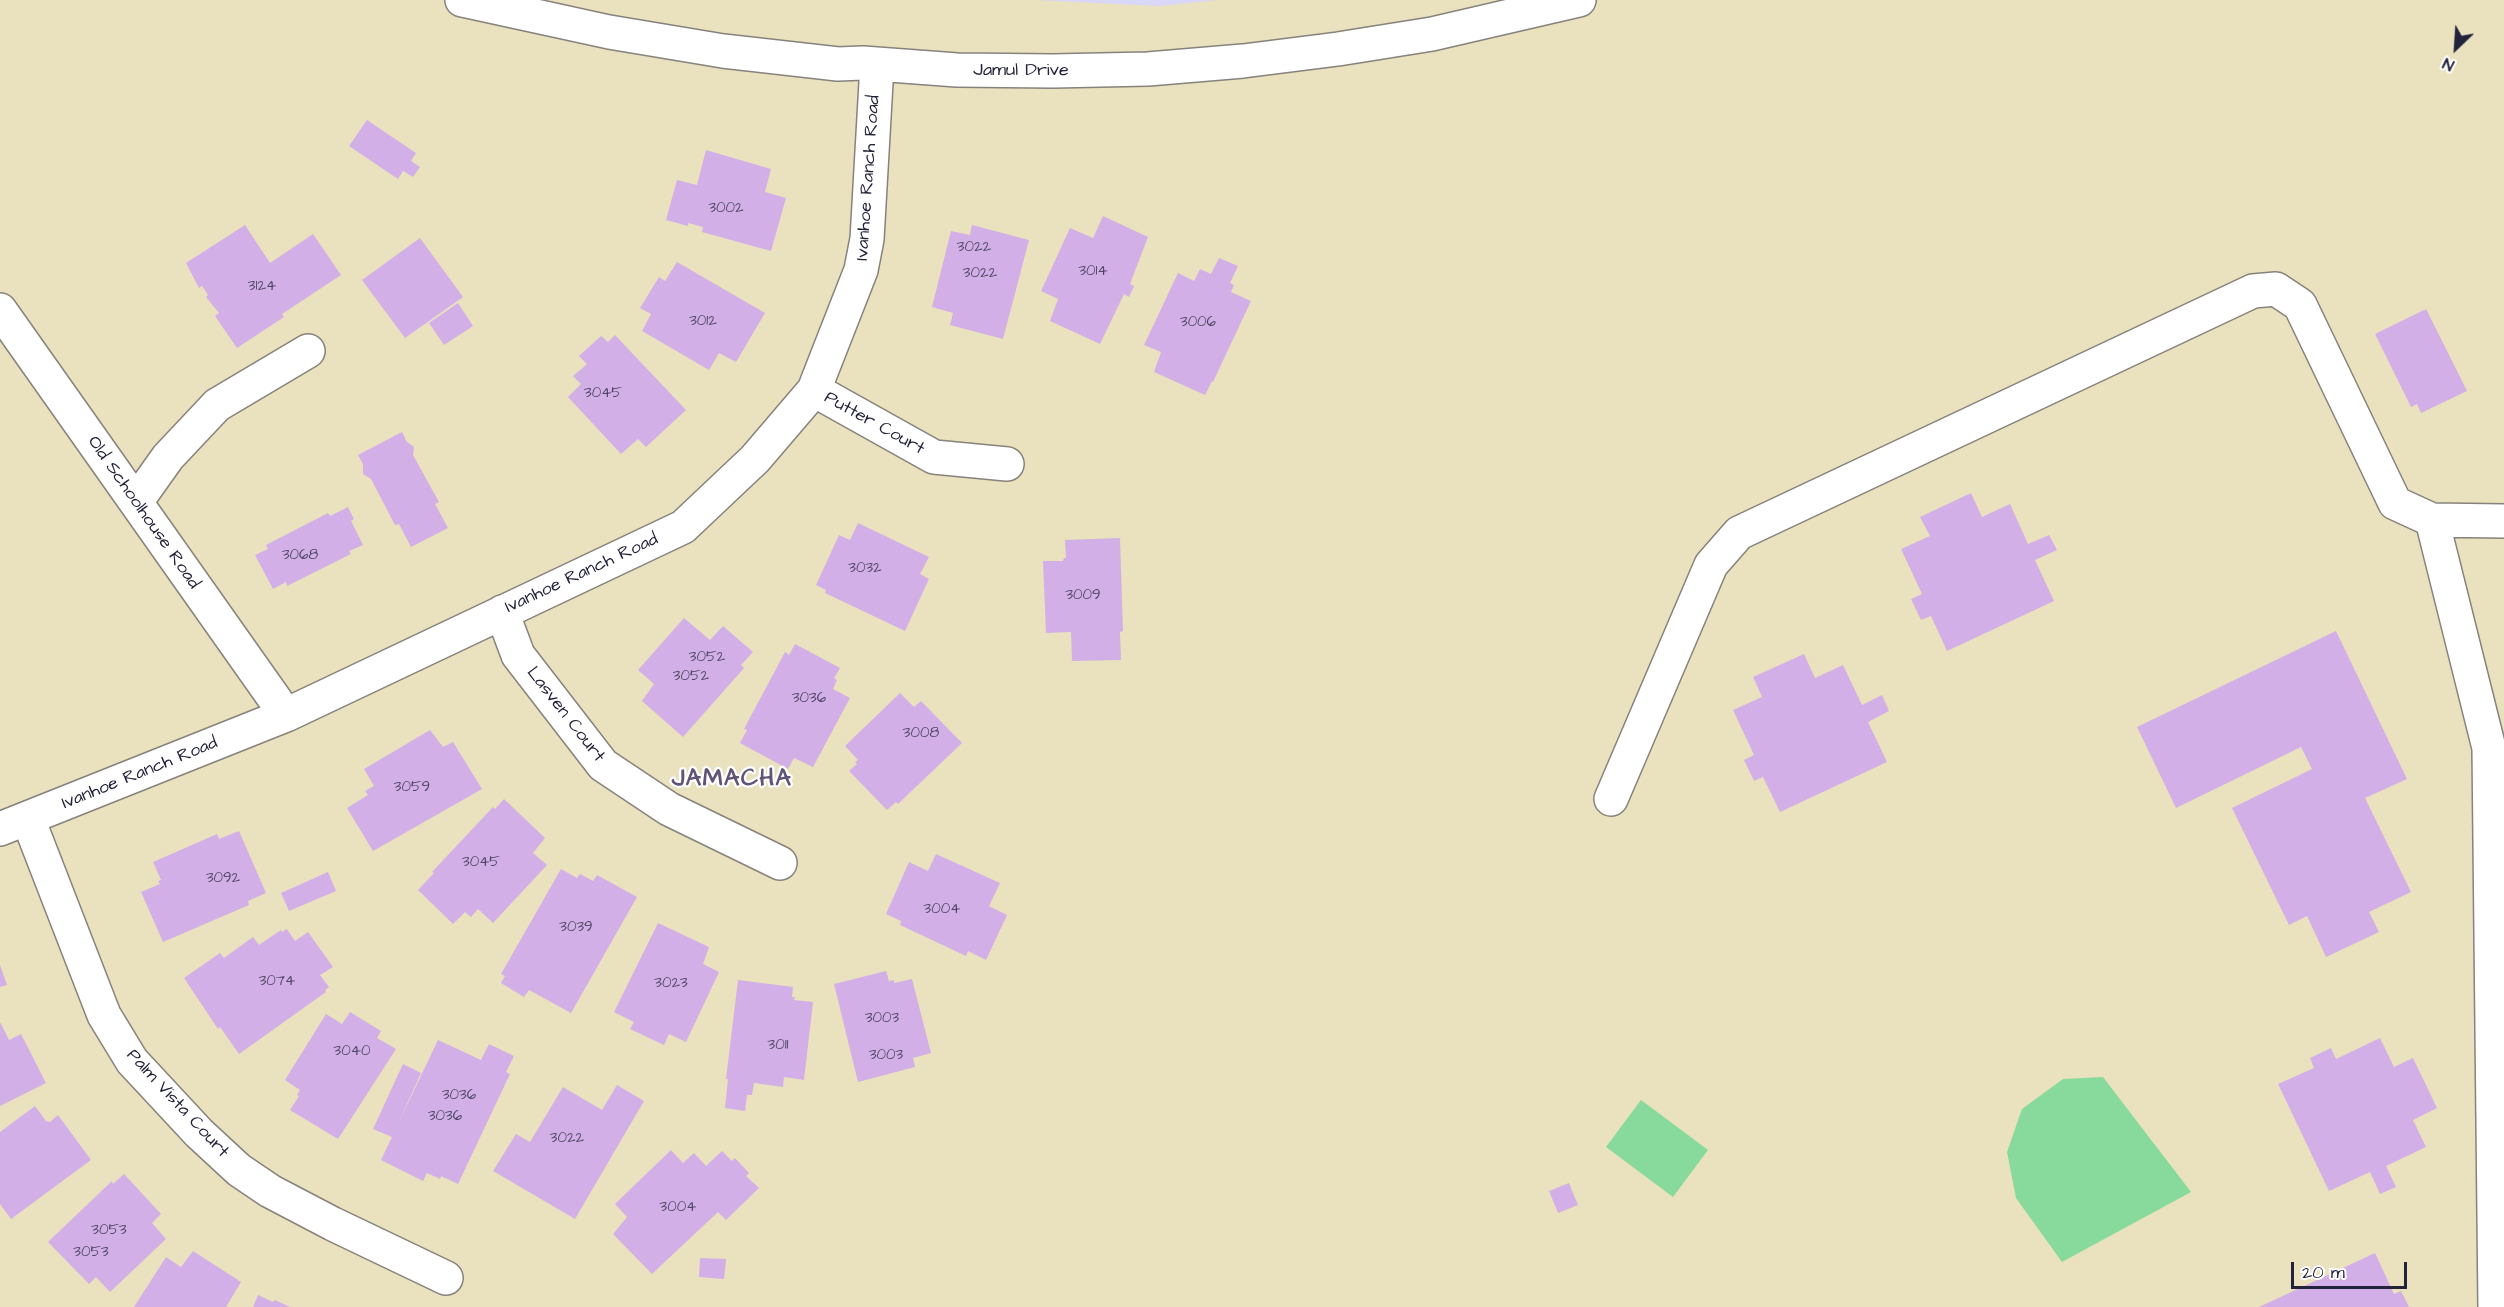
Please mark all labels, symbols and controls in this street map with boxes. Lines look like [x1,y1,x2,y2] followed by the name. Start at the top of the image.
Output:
[2426,18,2486,78] north arrow
[2439,52,2458,76] text: N
[973,60,1069,82] street label: Jamul Drive
[852,94,886,262] street label: Ivanhoe Ranch Road
[708,200,744,218] house number: 3002
[957,239,991,257] house number: 3022
[1078,263,1108,281] house number: 3014
[963,265,997,283] house number: 3022
[248,278,276,296] house number: 3124
[689,313,717,331] house number: 3012
[1180,314,1216,332] house number: 3006
[584,385,622,403] house number: 3045
[820,388,928,460] street label: Putter Court
[82,432,204,594] street label: Old Schoolhouse Road
[502,529,662,619] street label: Ivanhoe Ranch Road
[282,547,318,565] house number: 3068
[848,560,882,578] house number: 3032
[1065,587,1101,605] house number: 3009
[689,649,725,667] house number: 3052
[521,663,609,767] street label: Lasven Court
[673,668,709,686] house number: 3052
[792,690,826,708] house number: 3036
[903,725,939,743] house number: 3008
[59,733,221,815] street label: Ivanhoe Ranch Road
[672,766,792,794] district label: JAMACHA
[394,779,430,797] house number: 3059
[462,854,500,872] house number: 3045
[206,870,240,888] house number: 3092
[924,901,960,919] house number: 3004
[559,919,593,937] house number: 3039
[259,973,295,991] house number: 3074
[654,975,688,993] house number: 3023
[865,1010,899,1028] house number: 3003
[768,1037,788,1055] house number: 3011
[334,1043,370,1061] house number: 3040
[121,1045,233,1163] street label: Palm Vista Court
[869,1047,903,1065] house number: 3003
[442,1087,476,1105] house number: 3036
[428,1108,462,1126] house number: 3036
[550,1130,584,1148] house number: 3022
[660,1199,696,1217] house number: 3004
[91,1222,127,1240] house number: 3053
[73,1244,109,1262] house number: 3053
[2294,1250,2410,1288] scale bar
[2302,1260,2345,1285] text: 20 m

